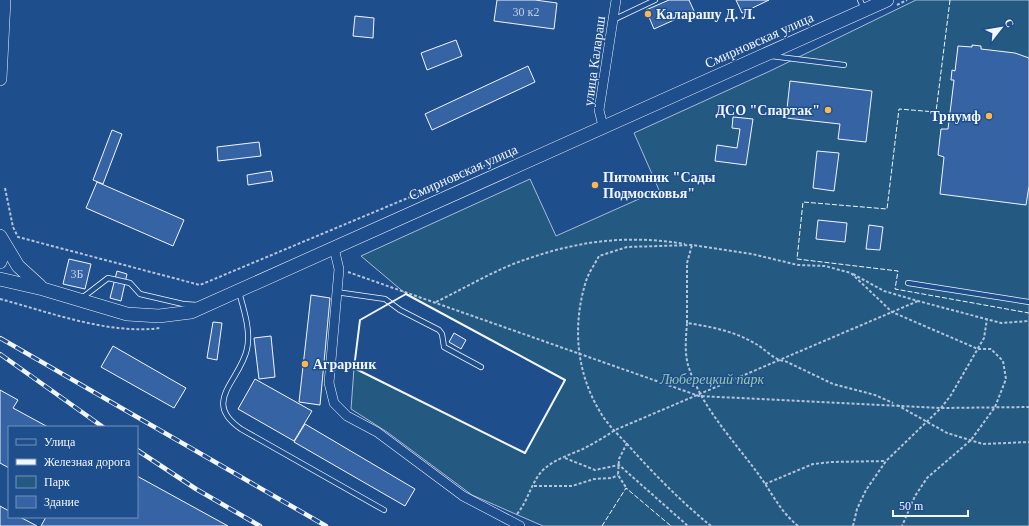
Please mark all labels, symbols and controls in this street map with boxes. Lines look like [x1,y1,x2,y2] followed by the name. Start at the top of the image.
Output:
[513,5,539,19] house number: 30 к2
[656,7,756,22] place label: Каларашу Д. Л.
[981,8,1021,48] north arrow
[643,9,653,19] marker: Каларашу Д. Л.
[703,9,817,71] street label: Смирновская улица
[581,15,608,107] street label: улица Калараш
[1002,16,1017,29] text: С
[715,103,820,118] place label: ДСО "Спартак"
[823,105,833,115] marker: ДСО "Спартак"
[930,109,981,124] place label: Триумф
[984,111,994,121] marker: Триумф
[407,141,521,203] street label: Смирновская улица
[603,170,716,201] place label: Питомник "Сады Подмосковья"
[590,180,600,190] marker: Питомник "Сады Подмосковья"
[71,267,84,281] house number: 3Б
[313,357,377,372] place label: Аграрник
[300,359,310,369] marker: Аграрник
[659,372,765,387] park label: Люберецкий парк
[8,426,138,518] legend
[44,435,76,449] text: Улица
[44,455,131,469] text: Железная дорога
[44,475,70,489] text: Парк
[893,492,968,518] scale bar
[44,495,79,509] text: Здание
[899,499,924,513] text: 50 m

